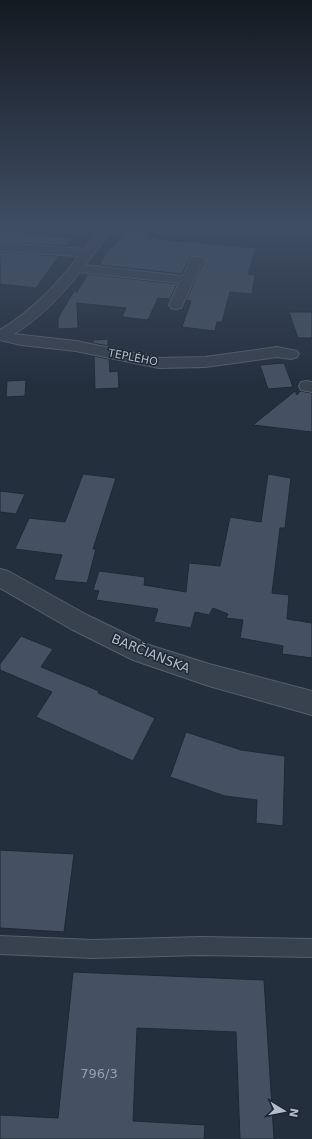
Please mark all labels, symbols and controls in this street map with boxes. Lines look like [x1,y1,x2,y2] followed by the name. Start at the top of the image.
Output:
[106,346,159,369] street label: TEPLÉHO
[109,631,192,676] street label: BARČIANSKA
[80,1066,118,1081] house number: 796/3
[264,1091,304,1131] north arrow
[286,1107,301,1118] text: N

